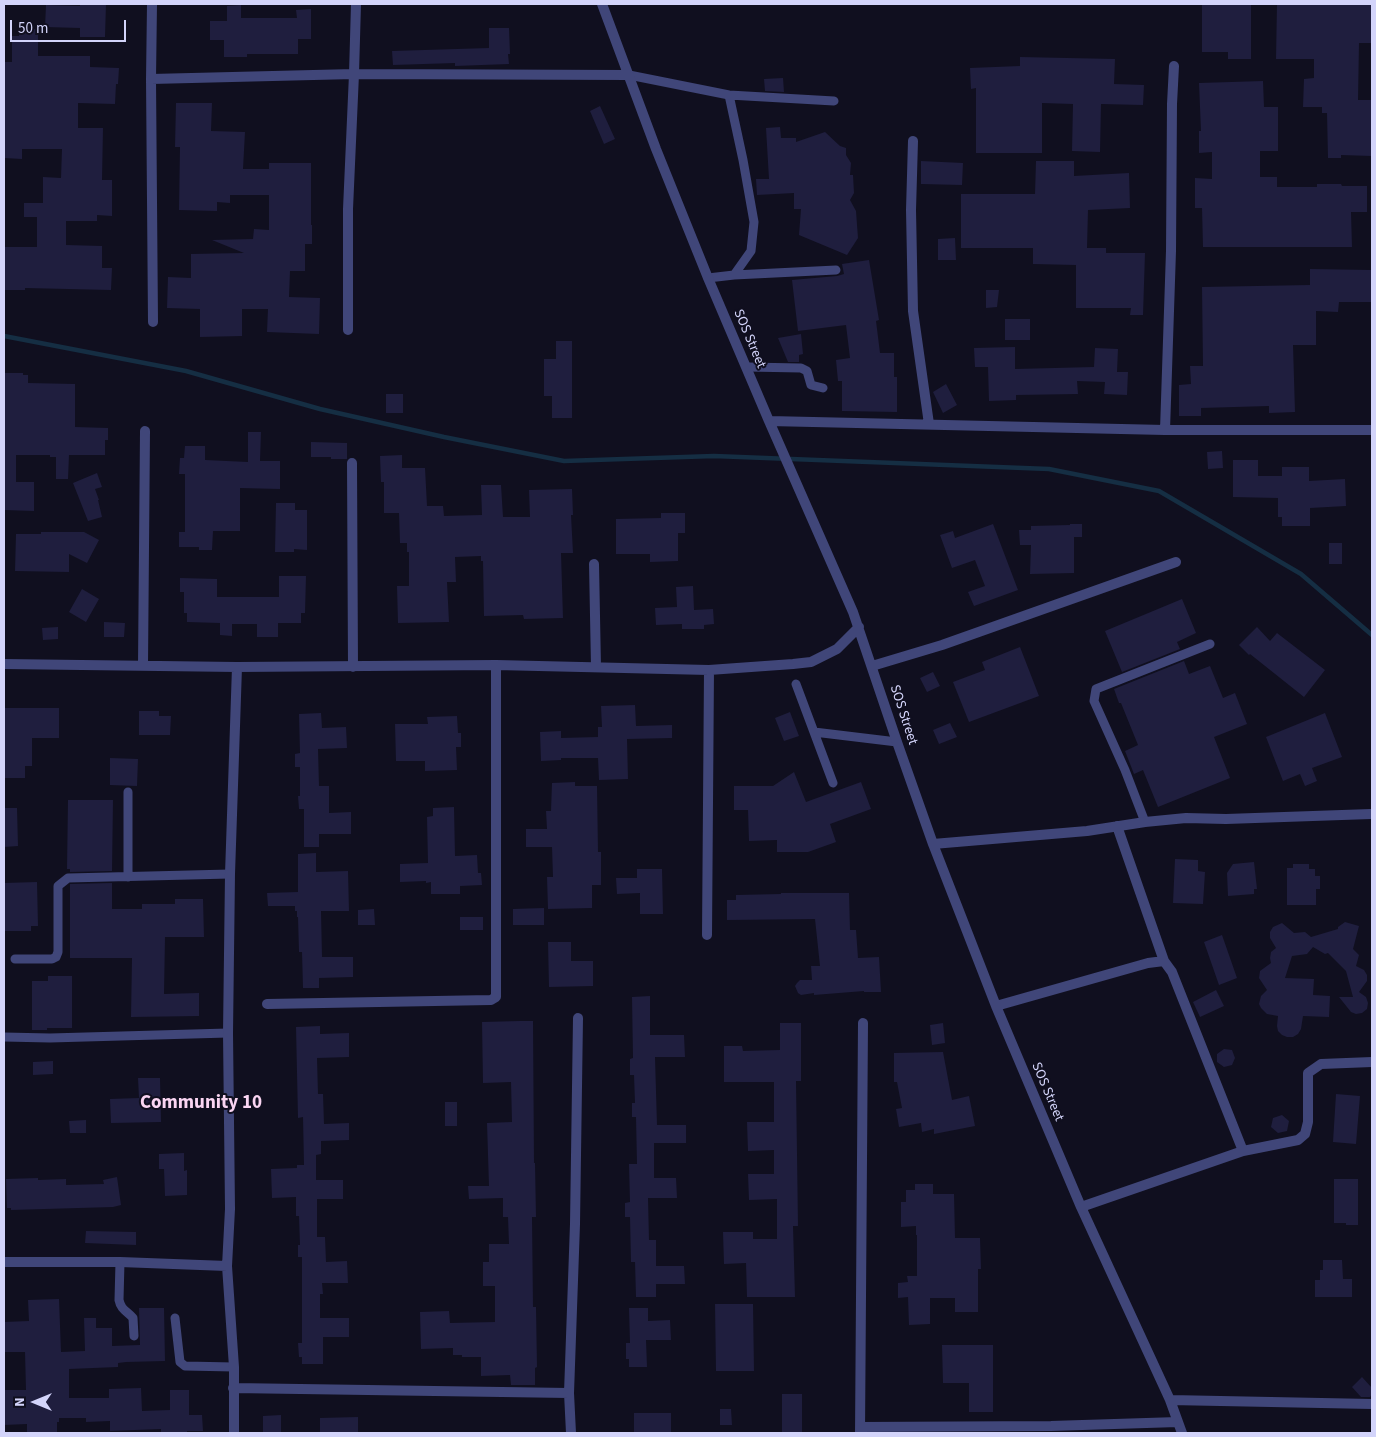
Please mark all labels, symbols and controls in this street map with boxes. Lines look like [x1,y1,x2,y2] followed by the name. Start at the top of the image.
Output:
[12,10,129,42] scale bar
[18,18,48,39] text: 50 m
[729,307,769,371] street label: SOS Street
[885,683,921,747] street label: SOS Street
[1027,1060,1067,1124] street label: SOS Street
[140,1093,262,1115] district label: Community 10
[10,1377,60,1427] north arrow
[10,1397,30,1407] text: N

